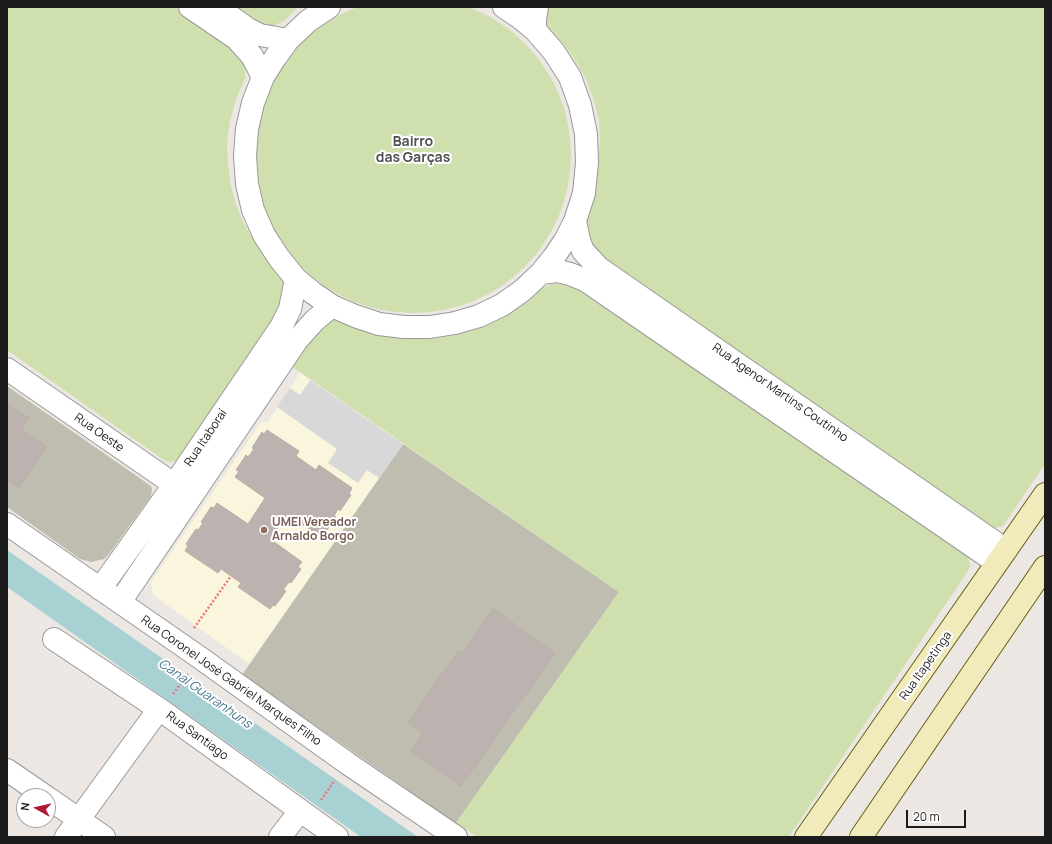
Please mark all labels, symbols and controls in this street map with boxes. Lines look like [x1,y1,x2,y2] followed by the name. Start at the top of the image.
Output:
[376,134,450,166] district label: Bairro das Garças
[709,340,851,446] street label: Rua Agenor Martins Coutinho
[182,407,230,469] street label: Rua Itaboraí
[71,411,127,455] street label: Rua Oeste
[272,516,356,544] place label: UMEI Vereador Arnaldo Borgo
[259,525,269,535] marker: UMEI Vereador Arnaldo Borgo
[138,613,324,749] street label: Rua Coronel José Gabriel Marques Filho
[897,629,955,703] street label: Rua Itapetinga
[155,656,255,732] water label: Canal Guaranhuns
[163,709,231,763] street label: Rua Santiago
[16,788,56,828] north arrow
[17,801,33,811] text: N
[908,802,968,828] scale bar
[913,808,940,825] text: 20 m

